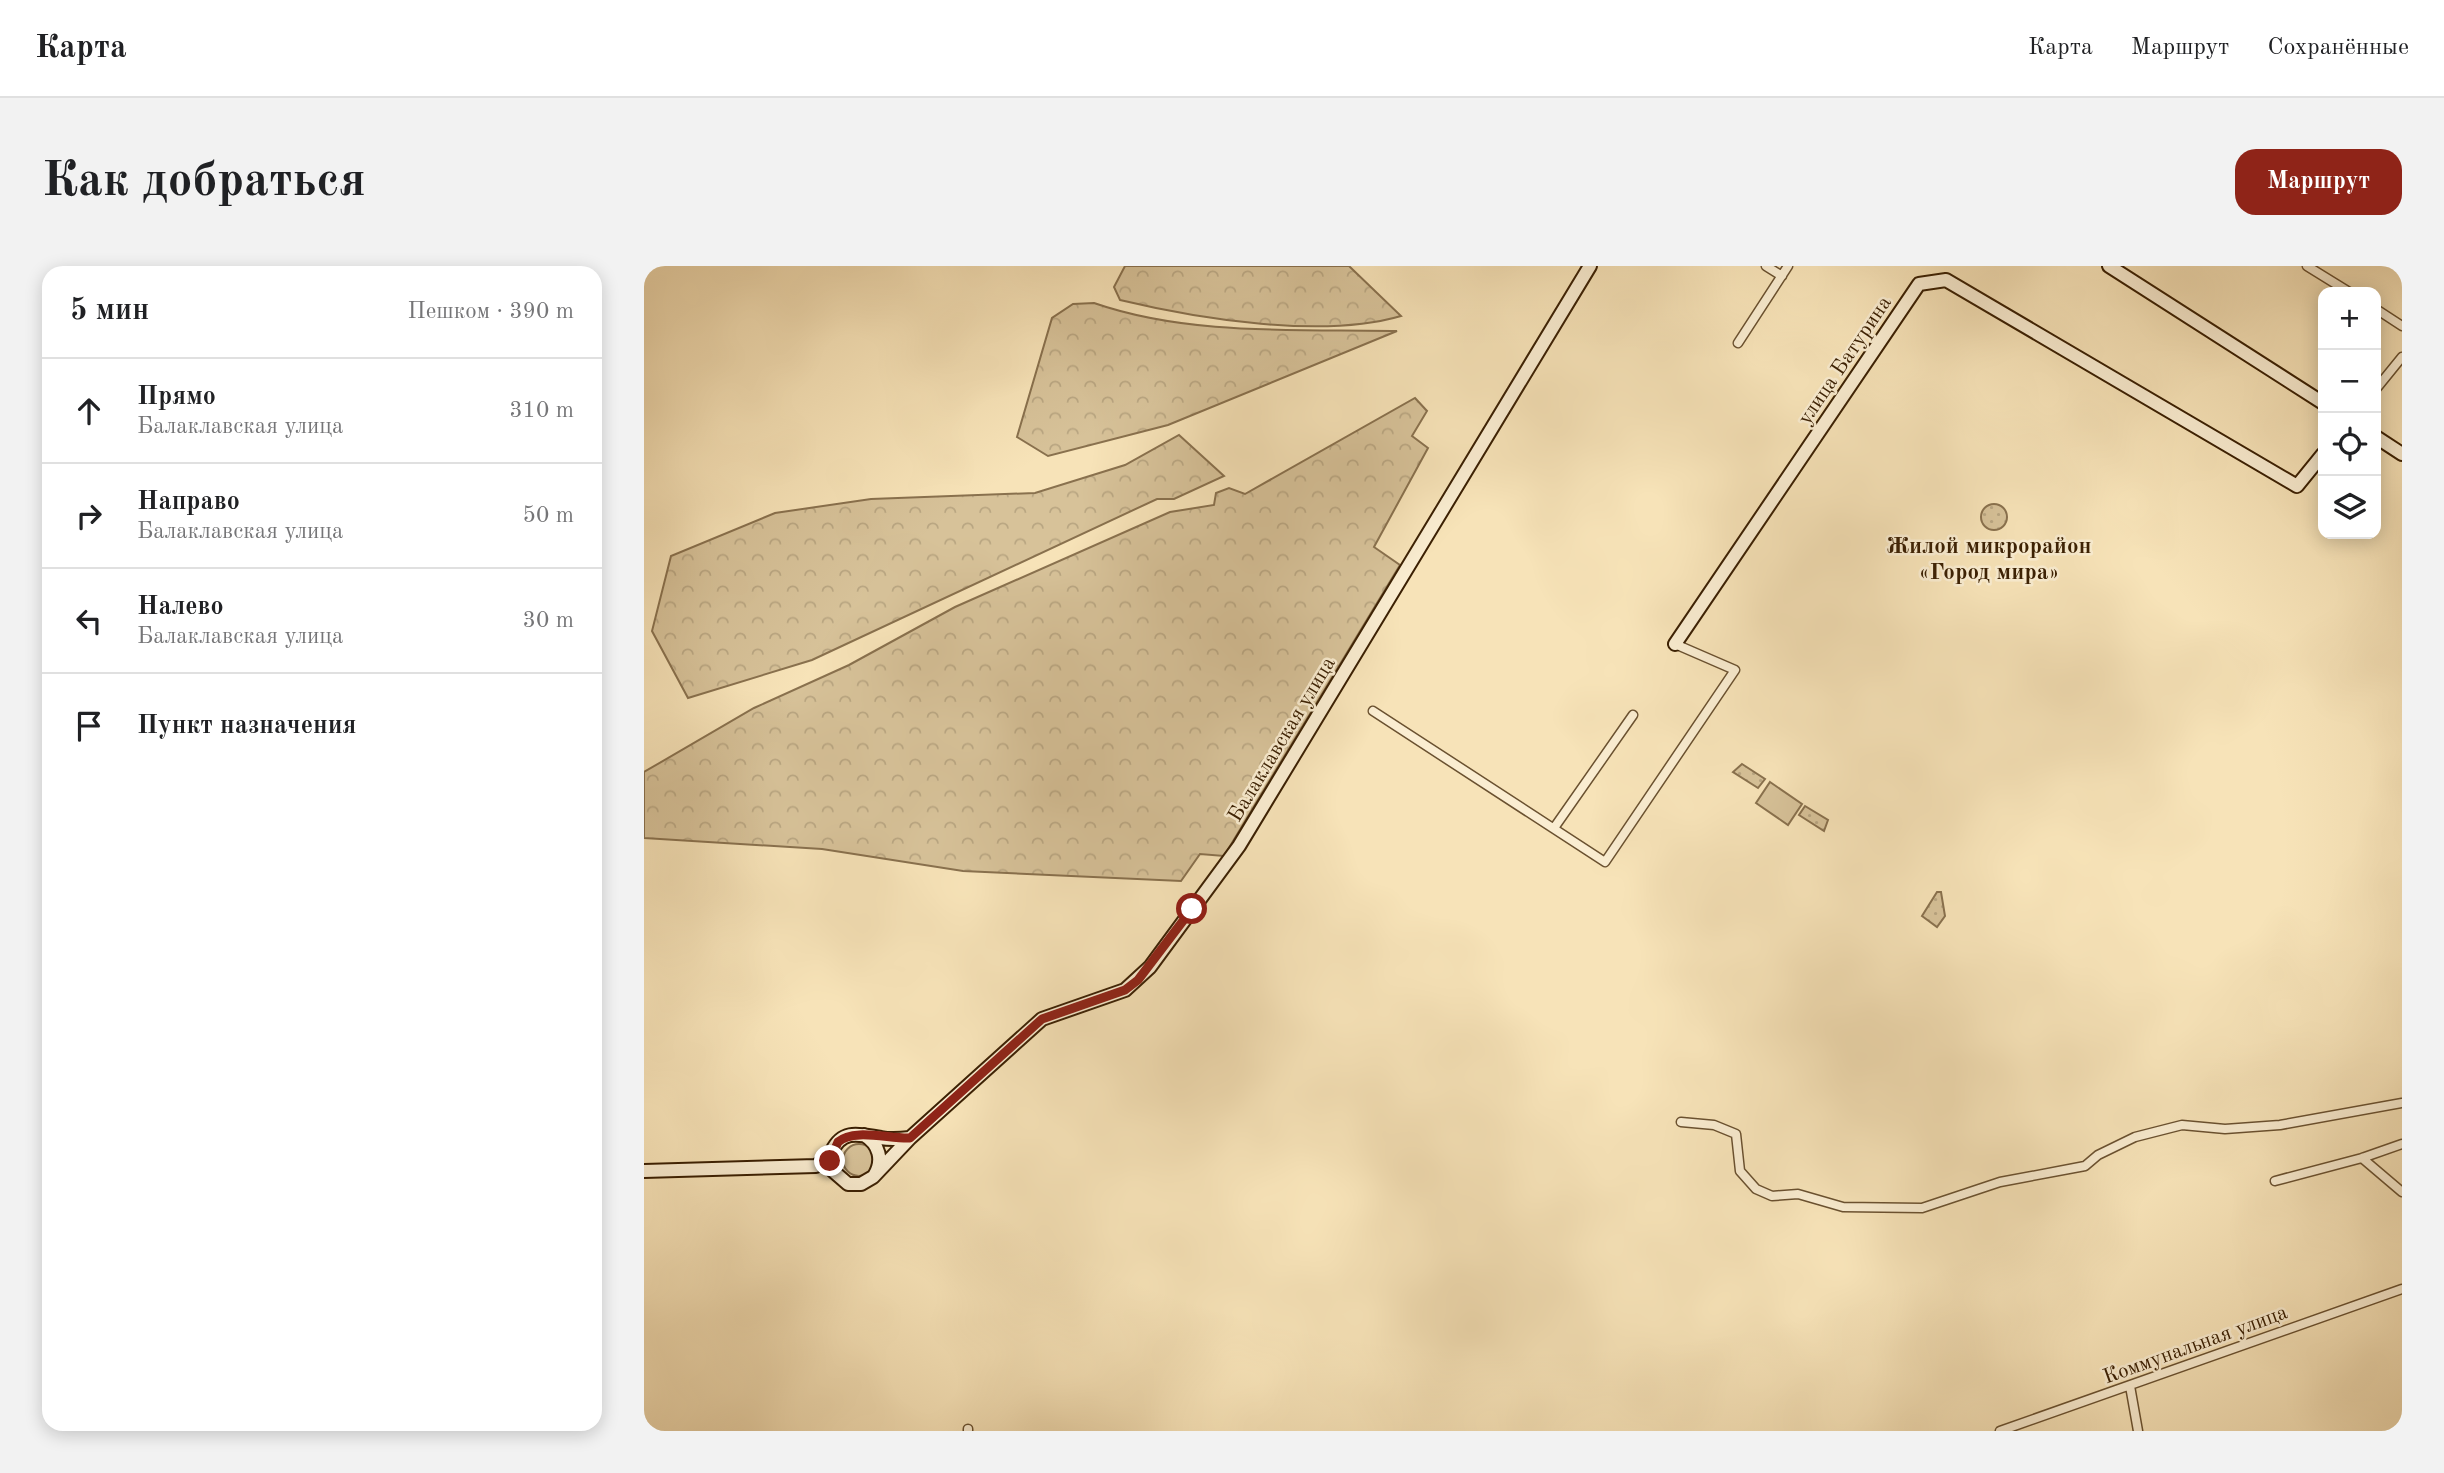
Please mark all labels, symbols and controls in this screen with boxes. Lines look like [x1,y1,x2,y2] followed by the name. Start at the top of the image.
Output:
[35,32,127,65] text: Карта
[2028,36,2093,60] text: Карта
[2131,36,2229,60] text: Маршрут
[2267,36,2409,60] text: Сохранённые
[2235,149,2402,215] button: Маршрут
[42,158,366,207] text: Как добраться
[2318,287,2381,539] map controls
[2318,287,2381,350] button: +
[1795,293,1896,429] street label: улица Батурина
[70,296,149,326] text: 5 мин
[408,300,574,323] text: Пешком · 390 m
[2318,350,2381,413] button: −
[137,384,216,410] text: Прямо
[70,392,108,430] icon: ahead
[509,399,574,422] text: 310 m
[2318,413,2381,476] button: locate
[137,415,343,438] text: Балаклавская улица
[2318,476,2381,539] button: layers
[137,489,240,515] text: Направо
[70,497,108,535] icon: right
[523,504,574,527] text: 50 m
[137,520,343,543] text: Балаклавская улица
[1886,535,2092,584] district label: Жилой микрорайон «Город мира»
[137,594,224,620] text: Налево
[70,602,108,640] icon: left
[523,609,574,632] text: 30 m
[137,625,343,648] text: Балаклавская улица
[1225,654,1340,826] street label: Балаклавская улица
[70,707,108,745] icon: arrive
[137,713,356,739] text: Пункт назначения
[1176,893,1207,924] route start
[814,1145,845,1176] route end
[2100,1302,2291,1389] street label: Коммунальная улица

